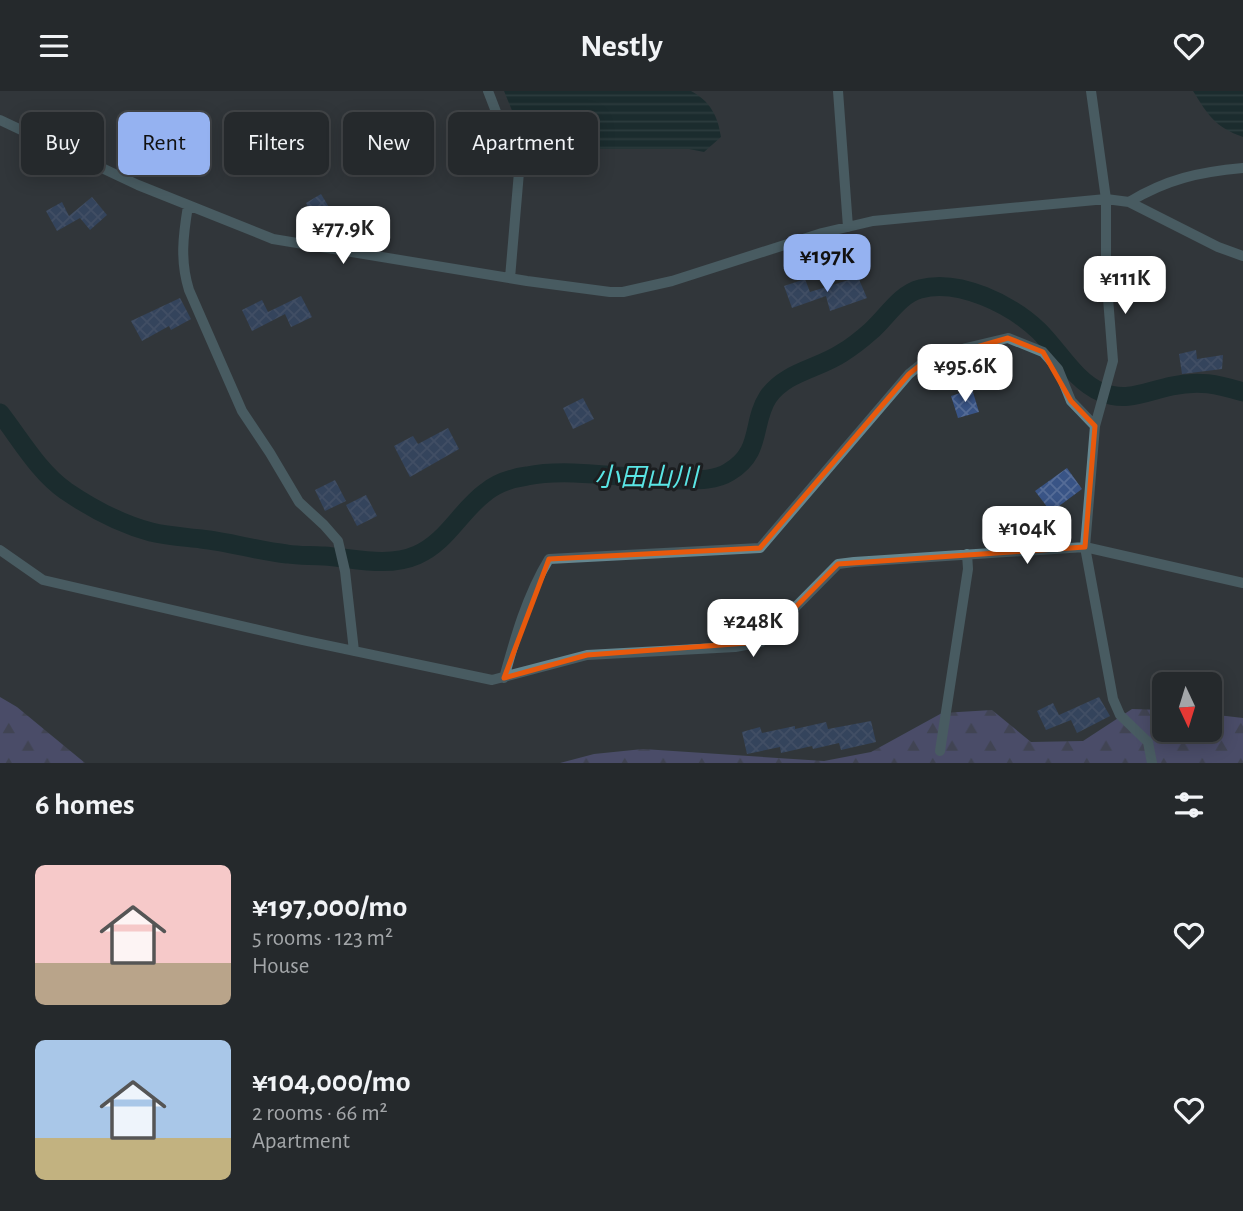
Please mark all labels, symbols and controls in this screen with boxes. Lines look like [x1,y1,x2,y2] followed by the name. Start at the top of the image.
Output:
[35,27,73,65] icon: menu
[1170,27,1208,65] icon: heart
[580,30,663,62] text: Nestly
[21,112,104,175] chip: Buy
[118,112,210,175] chip: Rent
[224,112,329,175] chip: Filters
[343,112,434,175] chip: New
[448,112,598,175] chip: Apartment
[286,207,400,266] pin: ¥77.9K
[312,217,374,240] text: ¥77.9K
[778,235,876,294] pin: ¥197K
[800,245,854,268] text: ¥197K
[1076,257,1174,316] pin: ¥111K
[1100,267,1150,290] text: ¥111K
[908,345,1022,404] pin: ¥95.6K
[934,355,996,378] text: ¥95.6K
[594,464,701,491] water label: 小田山川
[978,507,1076,566] pin: ¥104K
[998,517,1056,540] text: ¥104K
[704,599,802,659] pin: ¥248K
[723,610,783,633] text: ¥248K
[1152,672,1222,742] north arrow
[1152,672,1222,742] map controls
[1170,786,1208,824] icon: filters
[35,790,135,820] text: 6 homes
[252,892,407,922] text: ¥197,000/mo
[91,893,175,977] icon: home
[1170,916,1208,954] icon: heart
[252,927,393,950] text: 5 rooms · 123 m²
[252,955,309,978] text: House
[252,1067,411,1097] text: ¥104,000/mo
[91,1068,175,1152] icon: home
[1170,1091,1208,1129] icon: heart
[252,1102,388,1125] text: 2 rooms · 66 m²
[252,1130,350,1153] text: Apartment

